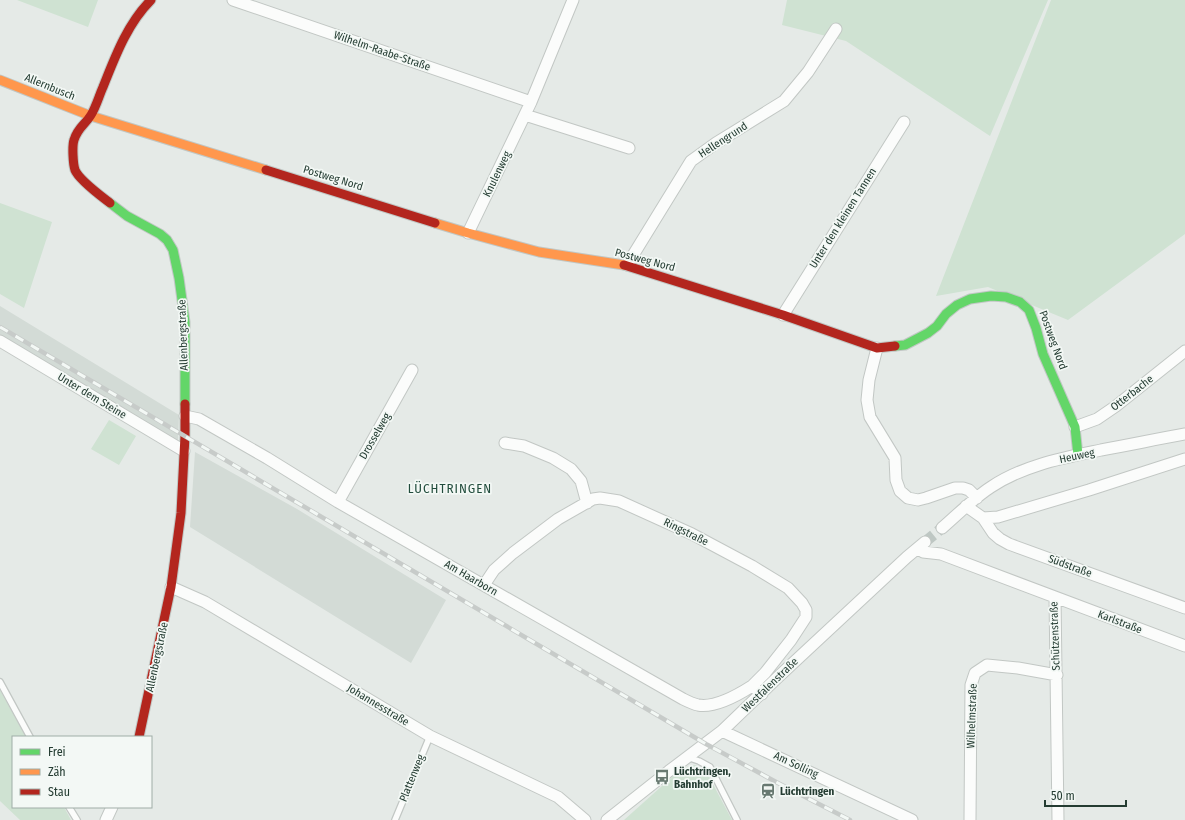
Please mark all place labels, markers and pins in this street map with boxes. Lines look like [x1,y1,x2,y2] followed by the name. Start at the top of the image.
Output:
[674,765,731,791] place label: Lüchtringen, Bahnhof
[653,768,671,786] bus stop icon: Lüchtringen, Bahnhof
[759,782,777,800] station icon: Lüchtringen
[780,785,835,798] place label: Lüchtringen

